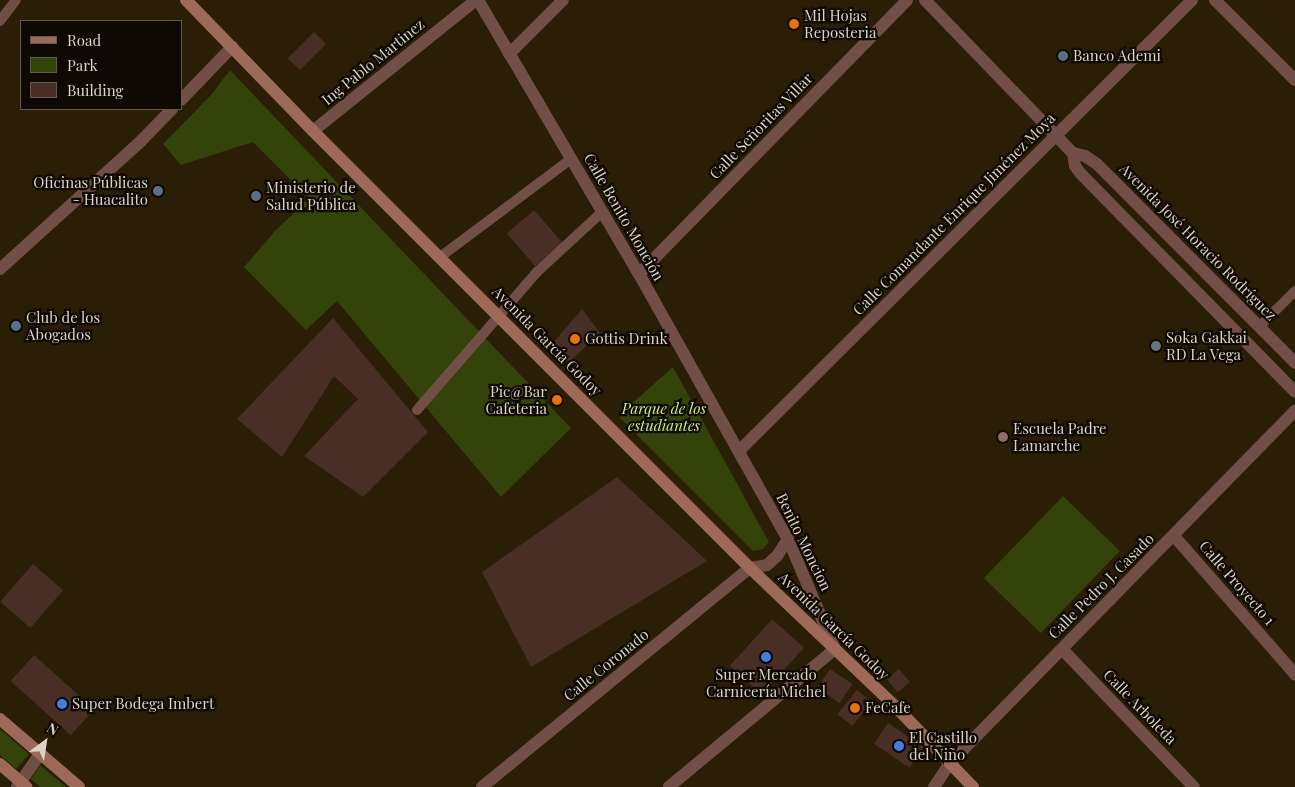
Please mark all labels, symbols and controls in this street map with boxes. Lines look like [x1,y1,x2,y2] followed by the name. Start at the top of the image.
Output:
[804,6,876,41] place label: Mil Hojas Reposteria
[318,15,428,109] street label: Ing Pablo Martinez
[788,18,800,30] marker: Mil Hojas Reposteria
[20,20,182,110] legend
[67,30,101,50] text: Road
[1073,47,1161,65] place label: Banco Ademi
[1057,50,1069,62] marker: Banco Ademi
[67,55,98,75] text: Park
[706,69,816,183] street label: Calle Señoritas Villar
[67,80,123,100] text: Building
[849,109,1059,319] street label: Calle Comandante Enrique Jiménez Moya
[580,150,668,284] street label: Calle Benito Monción
[1116,160,1280,324] street label: Avenida José Horacio Rodríguez
[33,173,148,208] place label: Oficinas Públicas - Huacalito
[266,178,356,213] place label: Ministerio de Salud Pública
[152,185,164,197] marker: Oficinas Públicas - Huacalito
[250,190,262,202] marker: Ministerio de Salud Pública
[488,282,606,400] street label: Avenida García Godoy
[26,308,101,343] place label: Club de los Abogados
[10,320,22,332] marker: Club de los Abogados
[1166,328,1247,363] place label: Soka Gakkai RD La Vega
[585,330,668,348] place label: Gottis Drink
[569,333,581,345] marker: Gottis Drink
[1150,340,1162,352] marker: Soka Gakkai RD La Vega
[485,382,547,417] place label: Pic@Bar Cafeteria
[551,394,563,406] marker: Pic@Bar Cafeteria
[622,399,706,434] park label: Parque de los estudiantes
[1013,419,1107,454] place label: Escuela Padre Lamarche
[997,431,1009,443] marker: Escuela Padre Lamarche
[773,490,835,594] street label: Benito Moncion
[1044,529,1158,643] street label: Calle Pedro J. Casado
[1195,537,1279,629] street label: Calle Proyecto 1
[775,568,893,684] street label: Avenida García Godoy
[560,625,652,705] street label: Calle Coronado
[760,651,772,663] marker: Super Mercado Carnicería Michel
[706,665,826,700] place label: Super Mercado Carnicería Michel
[1100,666,1180,748] street label: Calle Arboleda
[72,695,215,713] place label: Super Bodega Imbert
[56,698,68,710] marker: Super Bodega Imbert
[865,699,911,717] place label: FeCafe
[849,702,861,714] marker: FeCafe
[20,717,70,767] north arrow
[44,718,62,739] text: N
[909,728,977,763] place label: El Castillo del Niño
[893,740,905,752] marker: El Castillo del Niño

